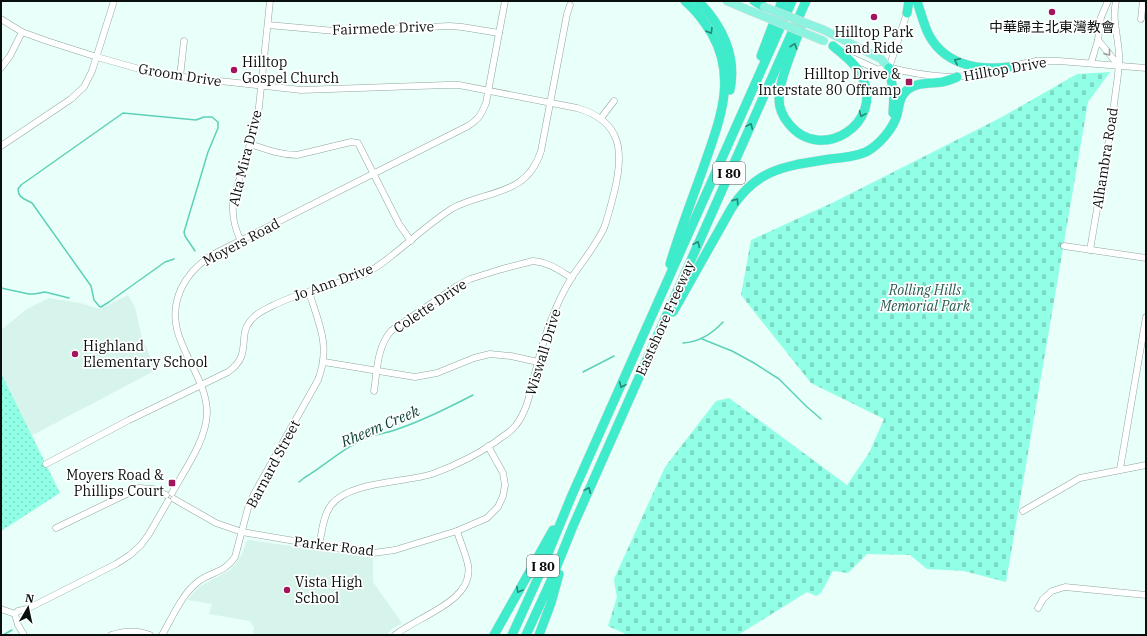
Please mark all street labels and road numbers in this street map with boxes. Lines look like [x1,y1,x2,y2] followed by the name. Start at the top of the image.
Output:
[332,17,434,39] street label: Fairmede Drive
[962,53,1048,85] street label: Hilltop Drive
[137,60,223,90] street label: Groom Drive
[1088,106,1122,210] street label: Alhambra Road
[224,108,266,208] street label: Alta Mira Drive
[713,162,745,184] road number: I 80
[199,214,283,270] street label: Moyers Road
[632,257,699,378] street label: Eastshore Freeway
[291,259,375,305] street label: Jo Ann Drive
[390,275,470,337] street label: Colette Drive
[521,306,565,398] street label: Wiswall Drive
[242,417,304,511] street label: Barnard Street
[293,532,376,560] street label: Parker Road
[527,555,559,577] road number: I 80

